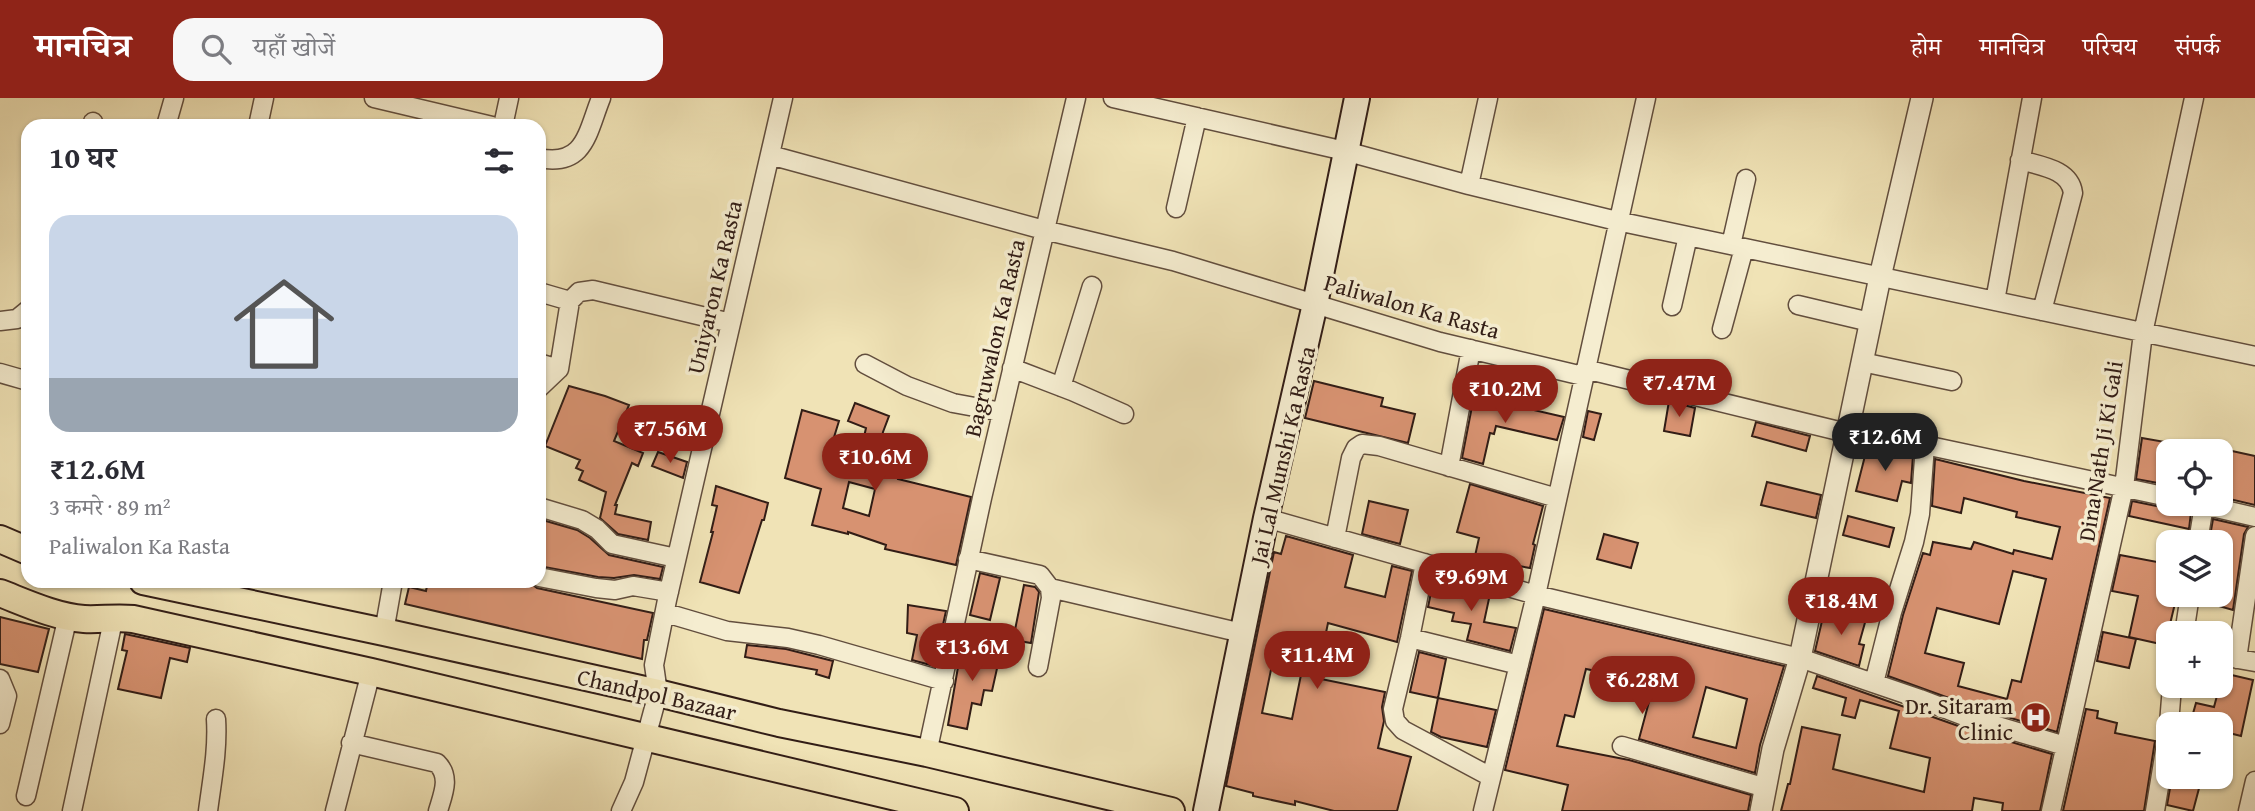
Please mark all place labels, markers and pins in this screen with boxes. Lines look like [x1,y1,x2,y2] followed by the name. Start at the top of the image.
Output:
[1622,360,1736,419] pin: ₹7.47M
[1448,366,1562,425] pin: ₹10.2M
[613,406,727,465] pin: ₹7.56M
[1828,414,1942,473] pin: ₹12.6M
[818,434,932,493] pin: ₹10.6M
[1414,554,1528,613] pin: ₹9.69M
[1784,578,1898,637] pin: ₹18.4M
[915,624,1029,683] pin: ₹13.6M
[1260,632,1374,691] pin: ₹11.4M
[1585,656,1699,716] pin: ₹6.28M
[1905,689,2013,748] place label: Dr. Sitaram Clinic
[2019,701,2053,735] hospital icon: Dr. Sitaram Clinic

